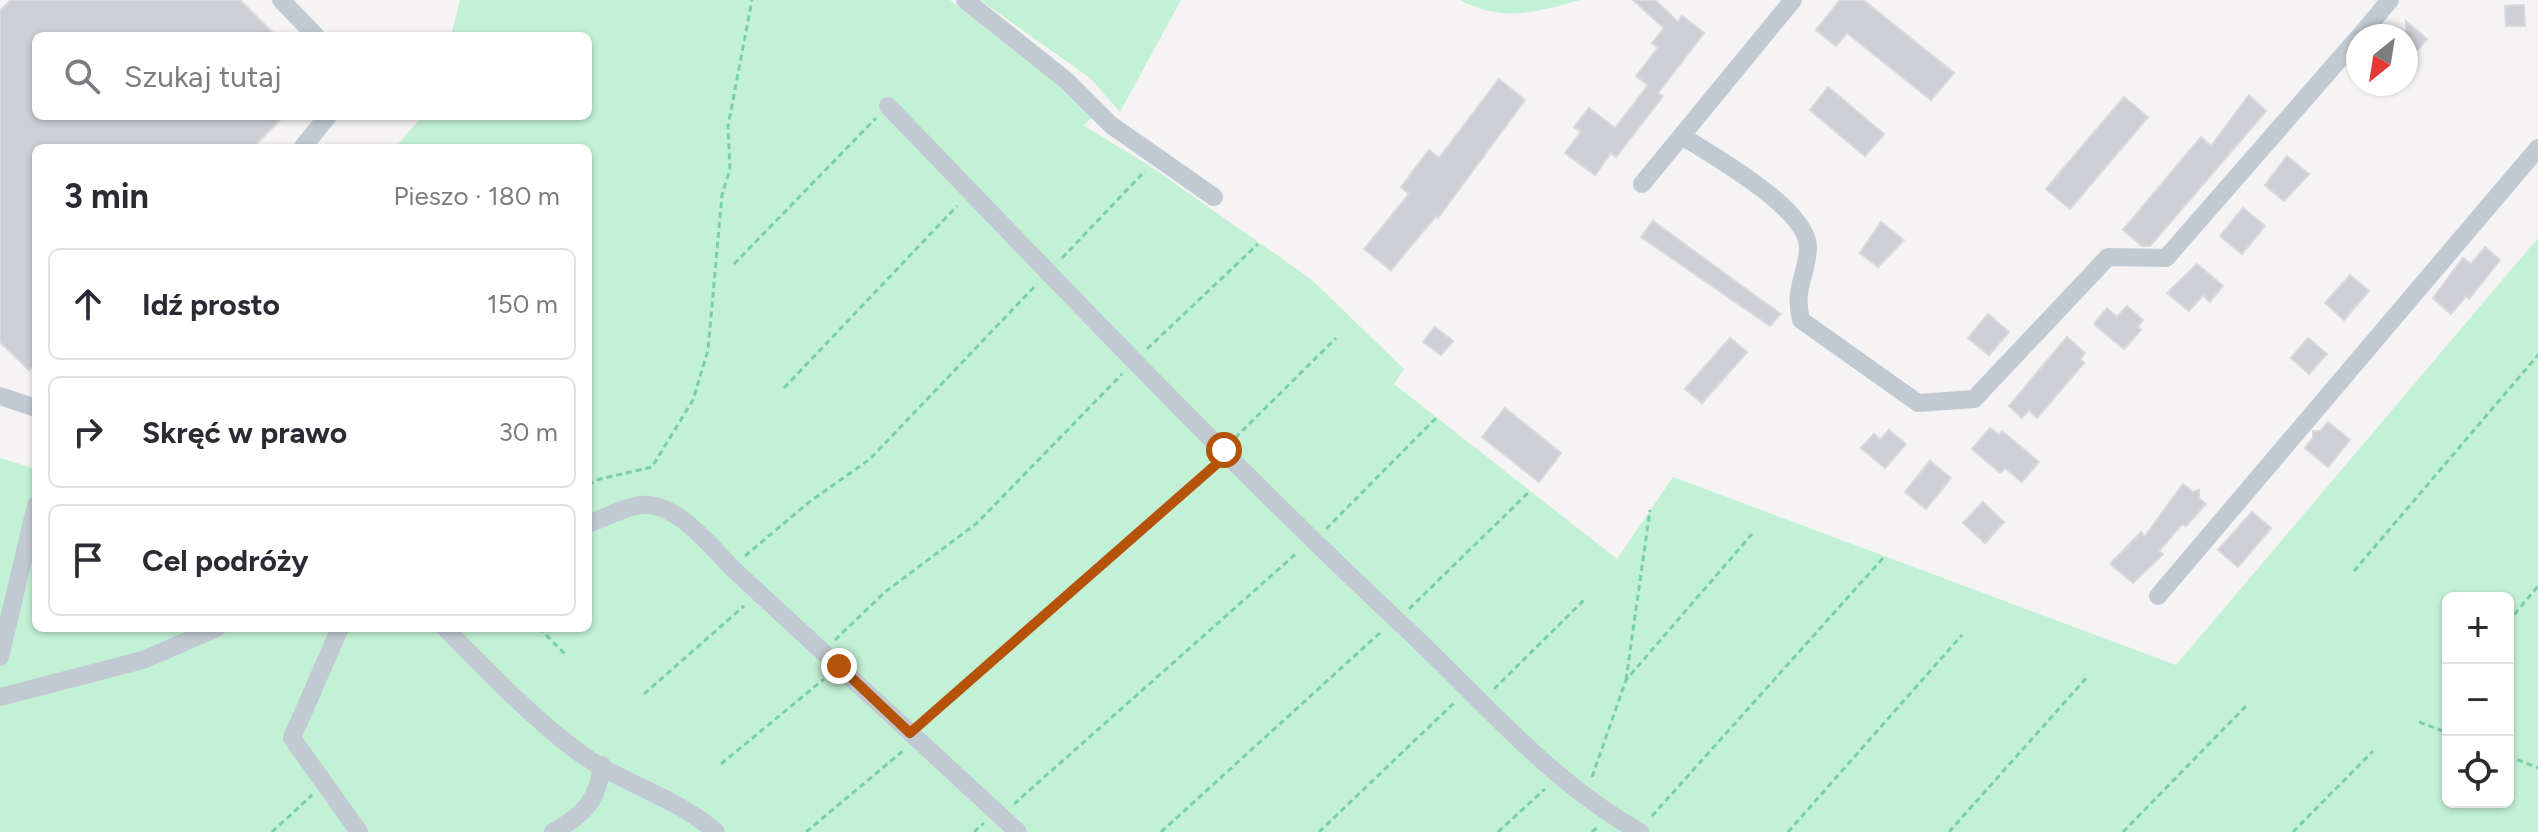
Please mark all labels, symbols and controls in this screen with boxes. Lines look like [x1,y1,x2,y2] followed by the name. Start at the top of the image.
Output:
[2346,24,2418,96] north arrow
[32,32,592,120] search box
[60,54,104,98] icon: search
[124,58,282,95] text: Szukaj tutaj
[64,176,149,217] text: 3 min
[393,180,560,212] text: Pieszo · 180 m
[66,282,110,326] icon: ahead
[142,286,280,323] text: Idź prosto
[487,288,558,320] text: 150 m
[66,410,110,454] icon: right
[142,414,347,451] text: Skręć w prawo
[499,416,558,448] text: 30 m
[1206,432,1242,468] route start
[66,538,110,582] icon: arrive
[142,542,309,579] text: Cel podróży
[2442,592,2514,808] map controls
[2442,592,2514,664] button: +
[821,648,857,684] route end
[2442,664,2514,736] button: −
[2442,736,2514,808] button: locate

